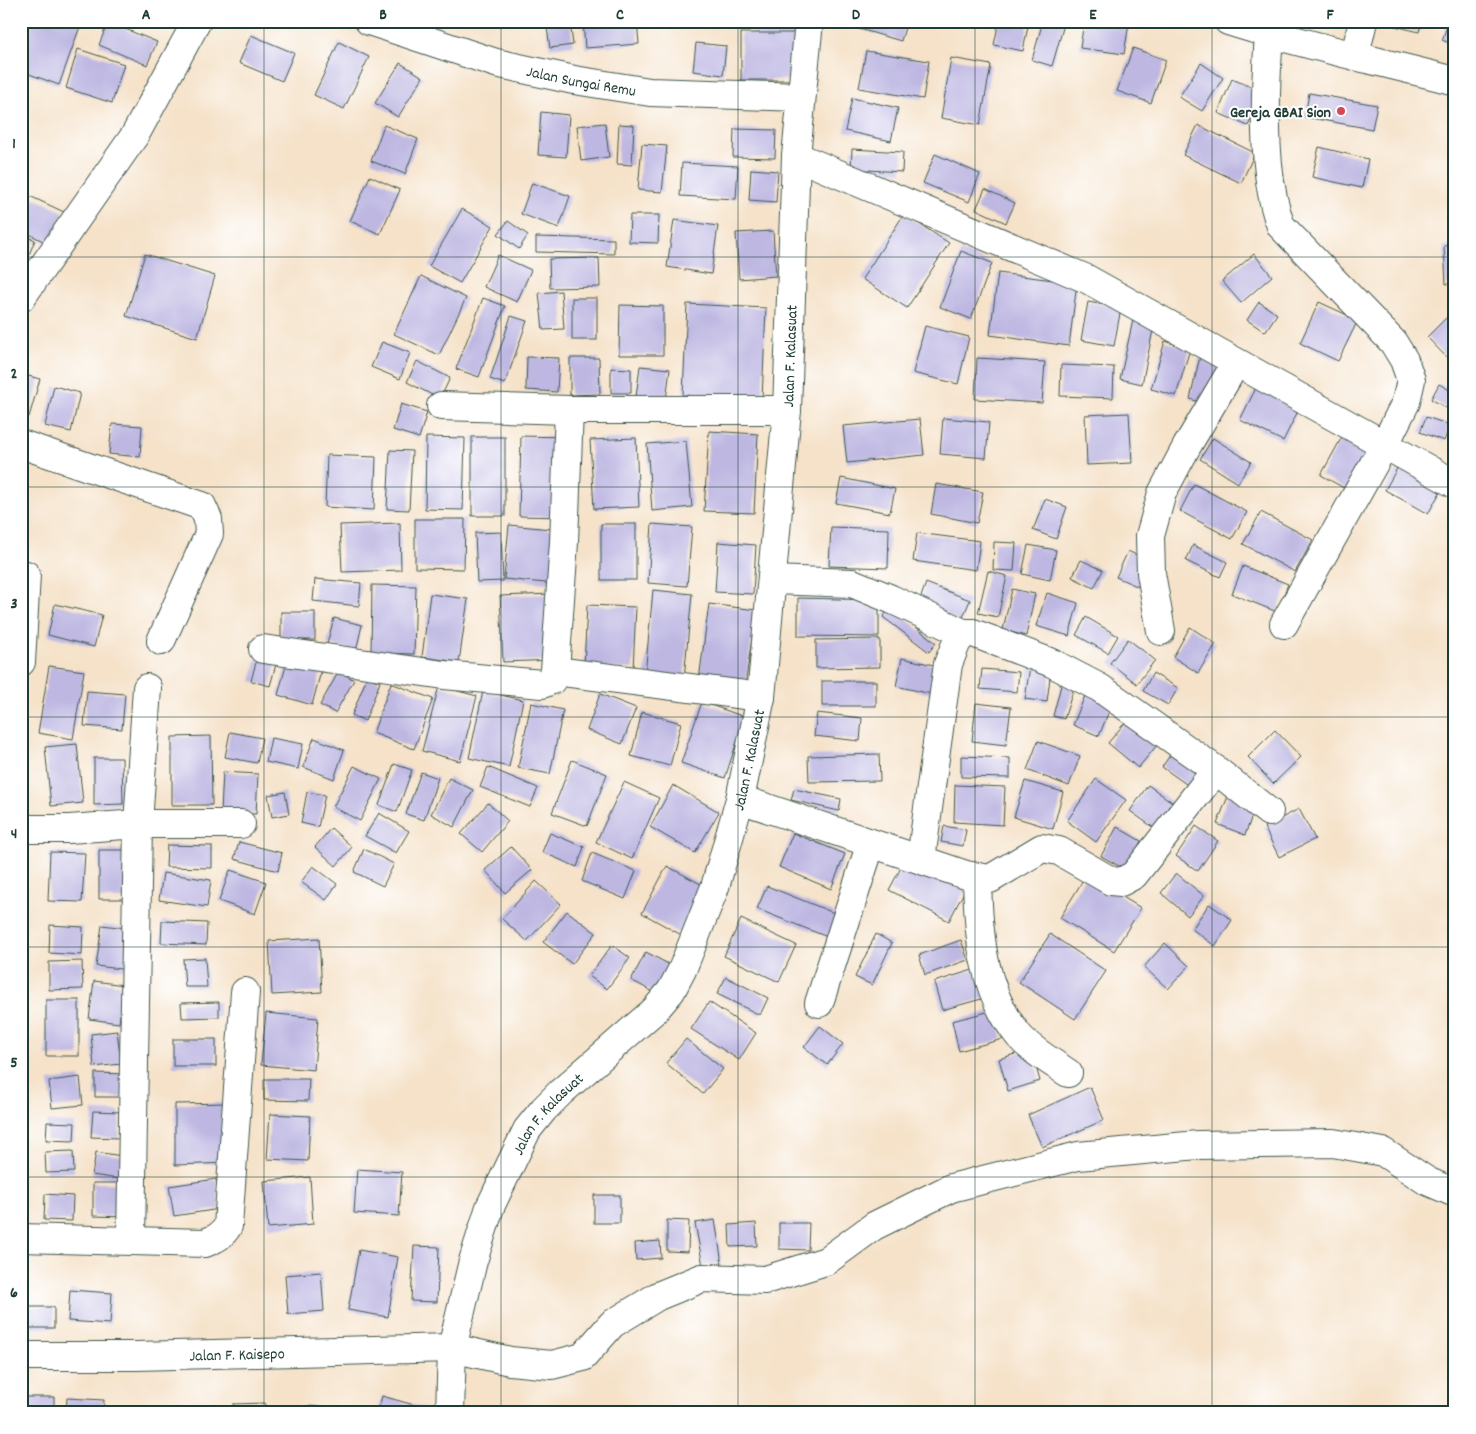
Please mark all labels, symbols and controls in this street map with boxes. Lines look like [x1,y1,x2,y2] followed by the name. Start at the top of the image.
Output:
[142,4,151,27] text: A
[379,4,387,27] text: B
[616,4,624,27] text: C
[852,4,861,27] text: D
[1089,4,1097,27] text: E
[1326,4,1334,27] text: F
[524,61,638,104] street label: Jalan Sungai Remu
[1230,102,1331,125] place label: Gereja GBAI Sion
[1335,105,1347,117] marker: Gereja GBAI Sion
[12,133,16,156] text: 1
[778,304,805,408] street label: Jalan F. Kalasuat
[11,363,18,386] text: 2
[10,593,18,616] text: 3
[728,707,772,813] street label: Jalan F. Kalasuat
[11,823,17,846] text: 4
[10,1052,18,1075] text: 5
[508,1068,590,1159] street label: Jalan F. Kalasuat
[10,1282,18,1305] text: 6
[189,1343,285,1369] street label: Jalan F. Kaisepo

